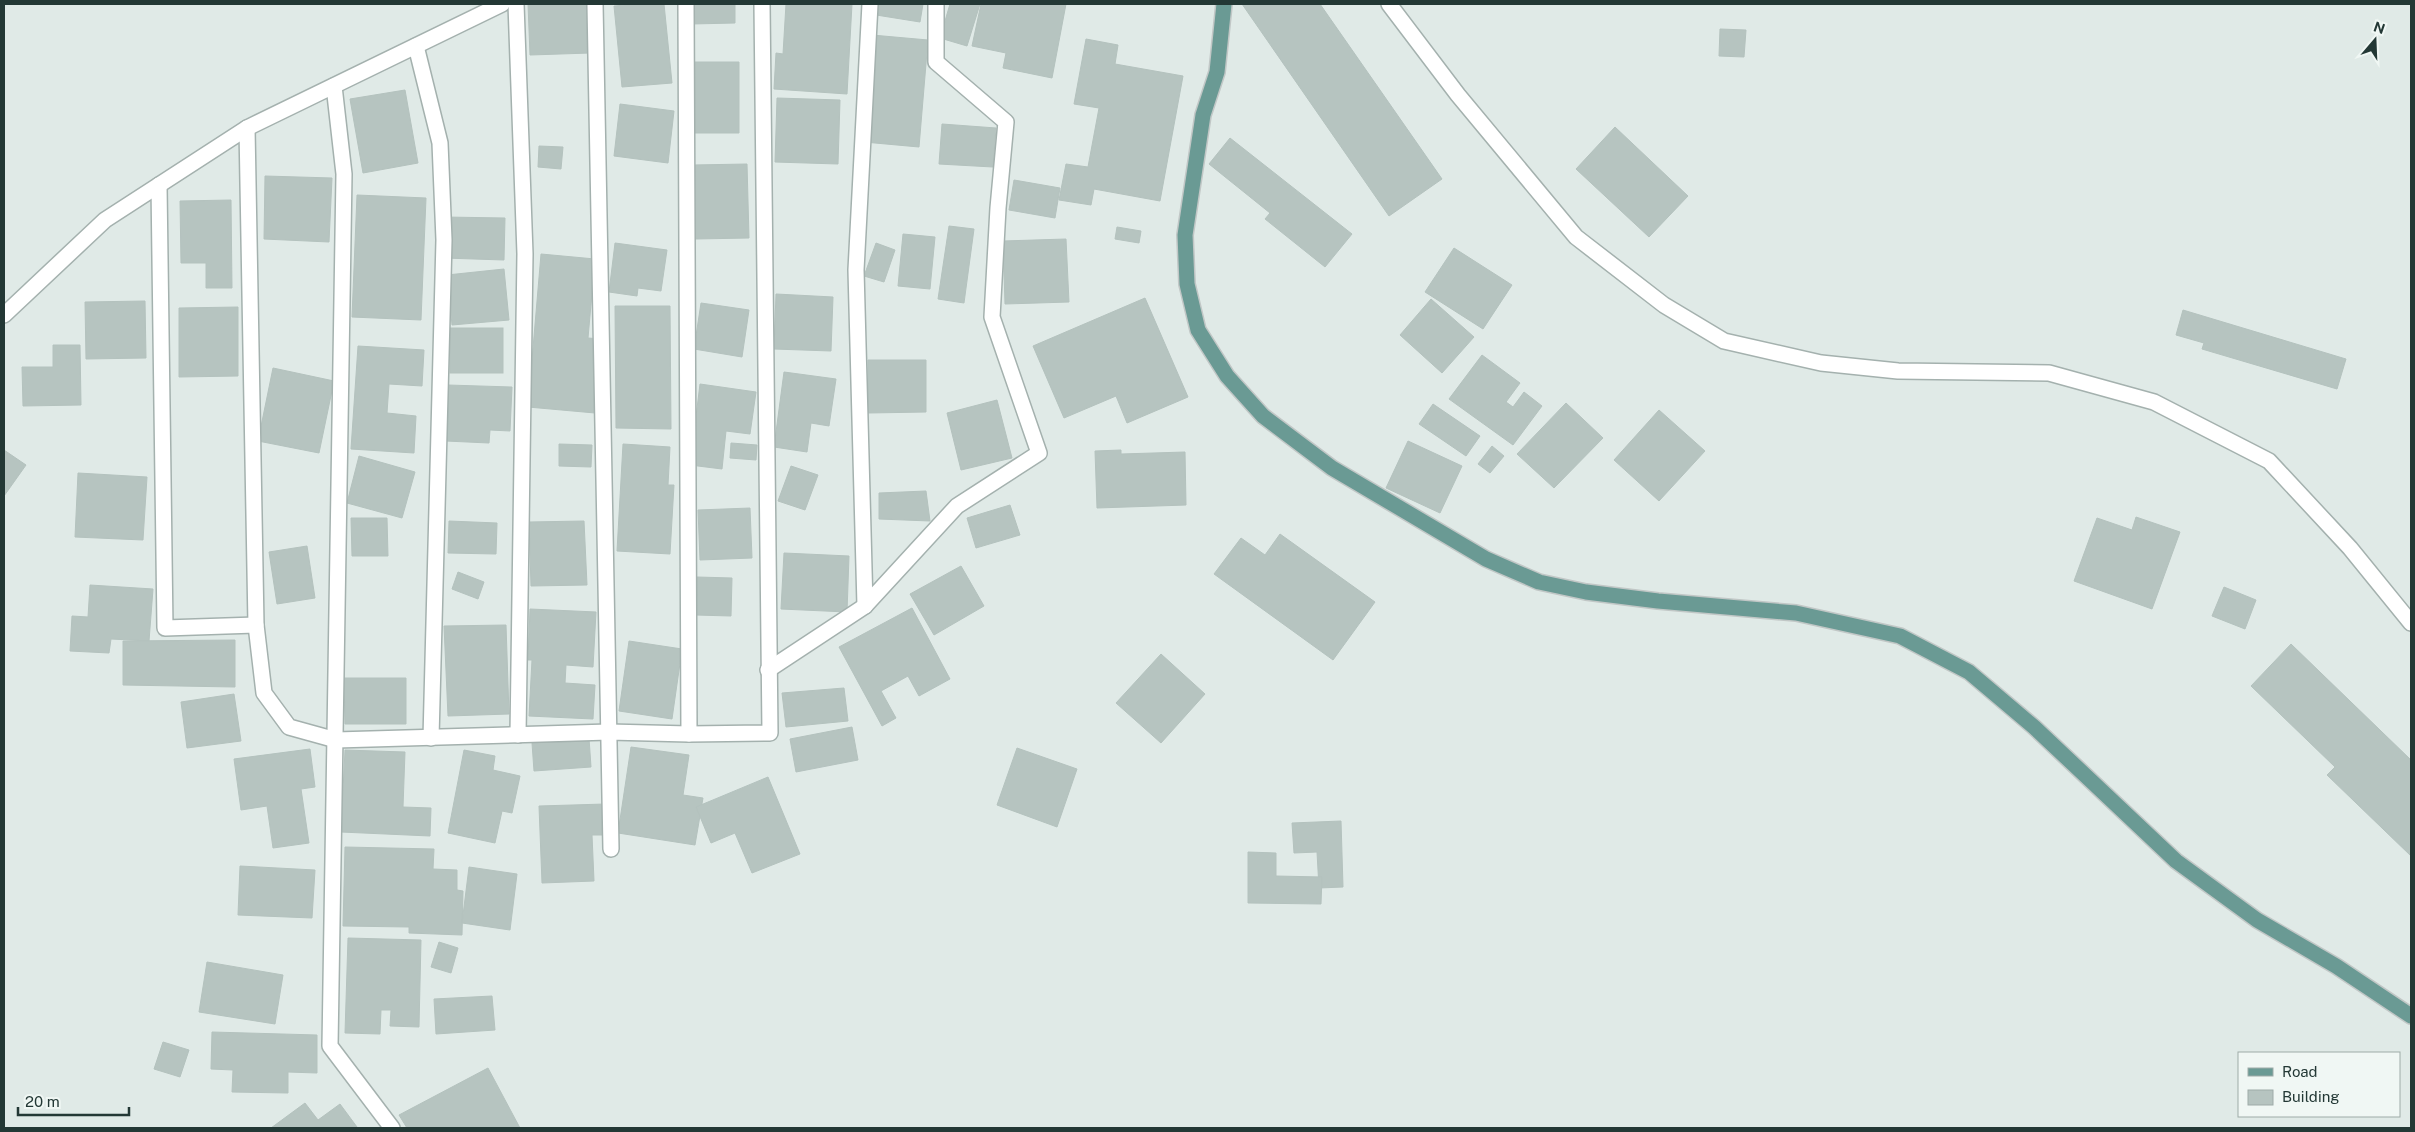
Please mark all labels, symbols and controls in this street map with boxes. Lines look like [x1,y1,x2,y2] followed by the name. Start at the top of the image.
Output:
[2350,15,2400,65] north arrow
[2371,18,2387,37] text: N
[2238,1052,2400,1117] legend
[2282,1063,2318,1080] text: Road
[18,1084,129,1116] scale bar
[2282,1088,2340,1105] text: Building
[25,1093,60,1110] text: 20 m

